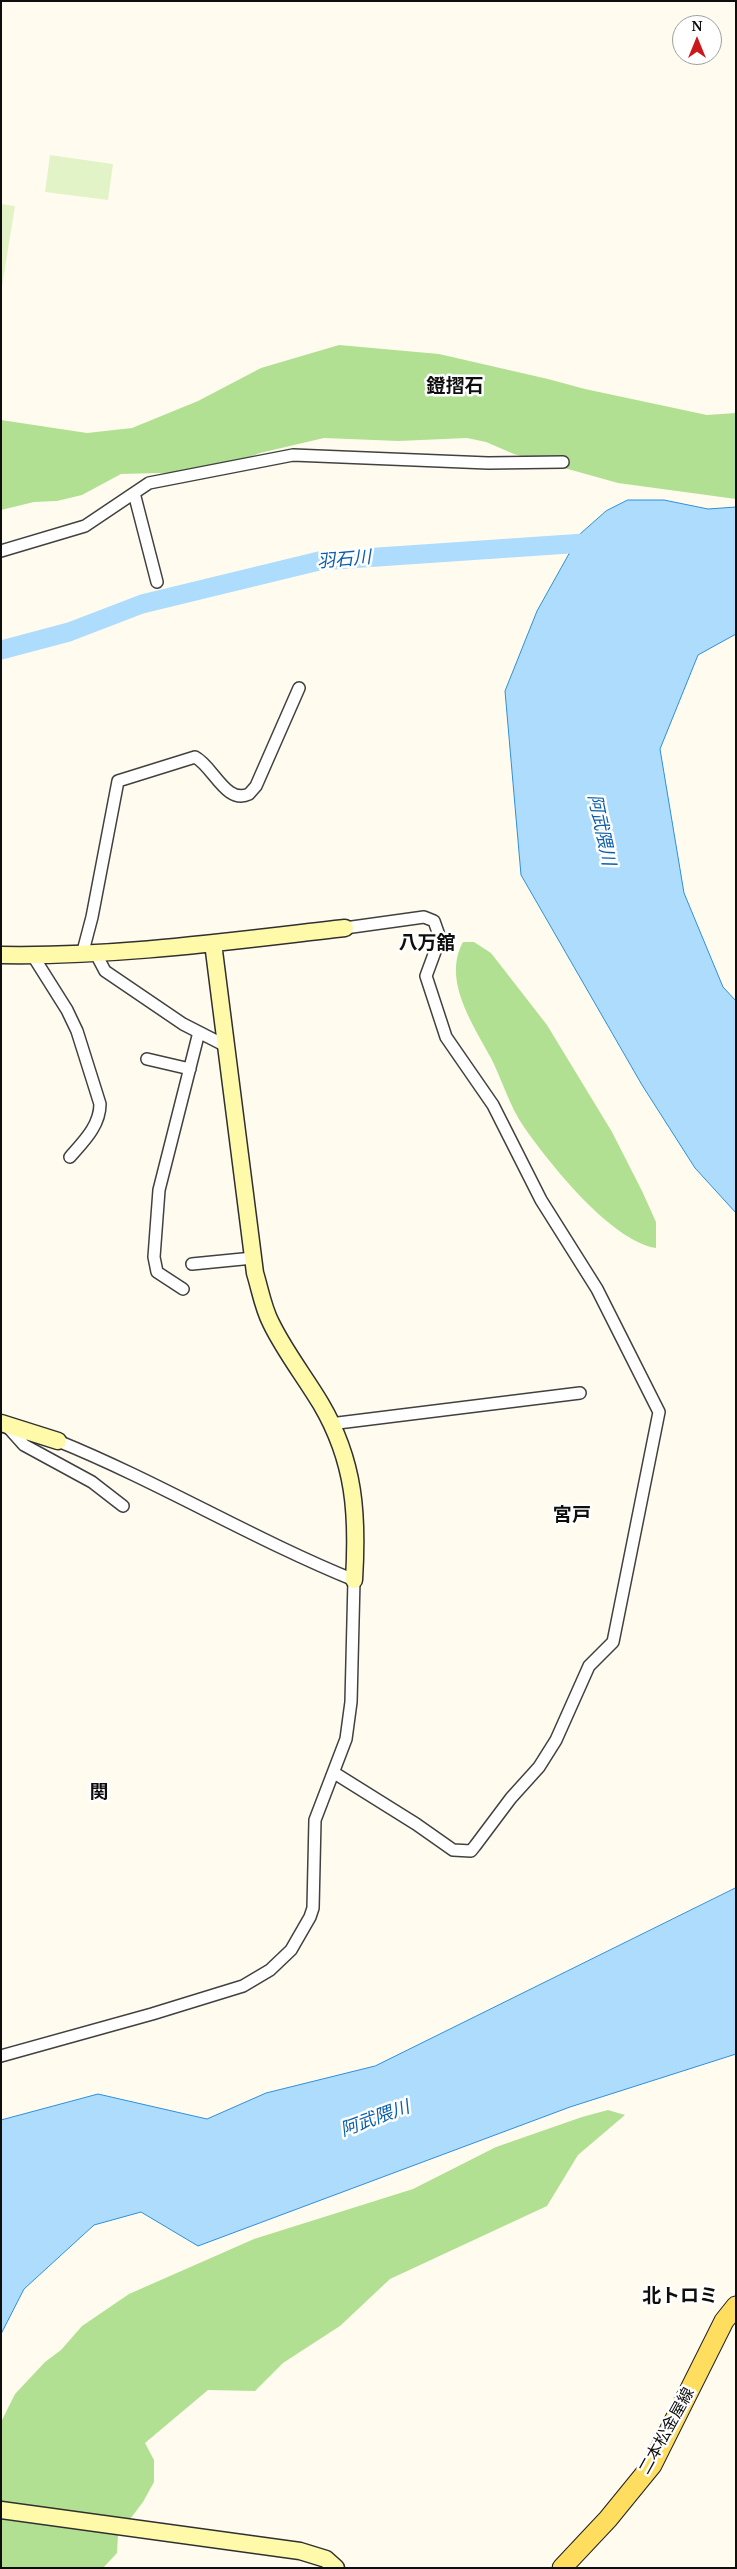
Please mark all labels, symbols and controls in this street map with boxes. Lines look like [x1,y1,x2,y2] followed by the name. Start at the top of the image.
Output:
[672,15,722,65] north arrow
[691,16,703,35] text: N
[427,376,483,398] district label: 鐙摺石
[316,547,372,573] water label: 羽石川
[583,793,619,867] water label: 阿武隈川
[399,933,455,955] district label: 八万舘
[553,1505,591,1527] district label: 宮戸
[90,1782,108,1804] district label: 関
[337,2097,413,2141] water label: 阿武隈川
[642,2286,718,2308] district label: 北トロミ
[635,2384,699,2478] street label: 二本松金屋線

